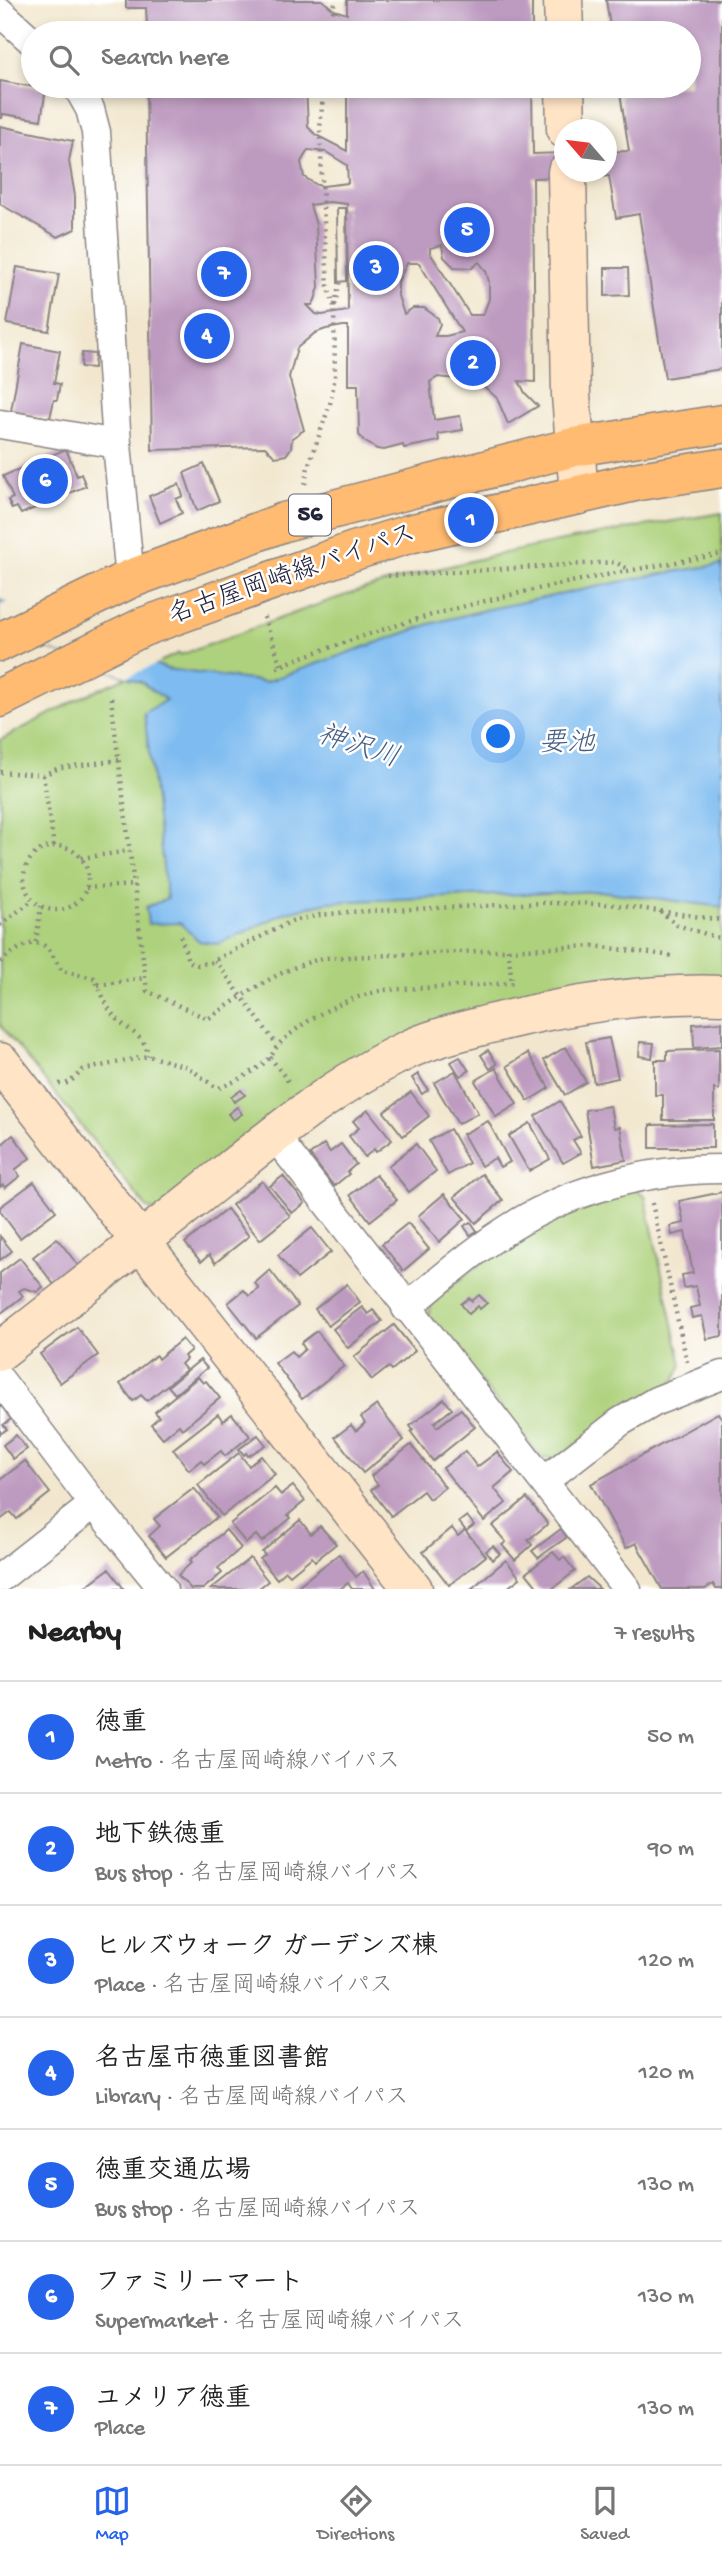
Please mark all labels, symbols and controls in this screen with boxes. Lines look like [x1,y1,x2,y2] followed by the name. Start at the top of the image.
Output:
[21,21,701,98] search box
[45,41,83,79] icon: search
[101,44,229,75] text: Search here
[554,119,617,182] north arrow
[444,204,490,256] pin: 5
[353,242,399,294] pin: 3
[201,248,247,300] pin: 7
[184,310,230,362] pin: 4
[450,337,496,389] pin: 2
[22,455,68,507] pin: 6
[289,494,331,536] road number: 56
[448,494,494,546] pin: 1
[165,518,421,633] street label: 名古屋岡崎線バイパス
[313,718,403,777] water label: 神沢川
[481,719,515,753] your location
[539,728,596,761] water label: 要池
[28,1617,121,1652] text: Nearby
[614,1621,694,1648] text: 7 results
[95,1709,147,1740] text: 徳重
[46,1724,56,1751] text: 1
[647,1724,694,1751] text: 50 m
[95,1749,400,1776] text: Metro · 名古屋岡崎線バイパス
[95,1821,225,1852] text: 地下鉄徳重
[45,1836,57,1863] text: 2
[648,1836,694,1863] text: 90 m
[95,1861,420,1888] text: Bus stop · 名古屋岡崎線バイパス
[95,1933,438,1964] text: ヒルズウォーク ガーデンズ棟
[45,1948,57,1975] text: 3
[639,1948,694,1975] text: 120 m
[95,1973,393,2000] text: Place · 名古屋岡崎線バイパス
[95,2045,329,2076] text: 名古屋市徳重図書館
[46,2060,56,2087] text: 4
[639,2060,694,2087] text: 120 m
[95,2085,409,2112] text: Library · 名古屋岡崎線バイパス
[95,2157,251,2188] text: 徳重交通広場
[45,2172,57,2199] text: 5
[638,2172,694,2199] text: 130 m
[95,2197,420,2224] text: Bus stop · 名古屋岡崎線バイパス
[95,2269,304,2300] text: ファミリーマート
[45,2284,57,2311] text: 6
[638,2284,694,2311] text: 130 m
[95,2309,464,2336] text: Supermarket · 名古屋岡崎線バイパス
[95,2385,251,2416] text: ユメリア徳重
[45,2396,57,2423] text: 7
[638,2396,694,2423] text: 130 m
[95,2416,145,2443] text: Place
[93,2482,131,2547] tab: Map
[317,2482,394,2547] tab: Directions
[580,2482,629,2547] tab: Saved

